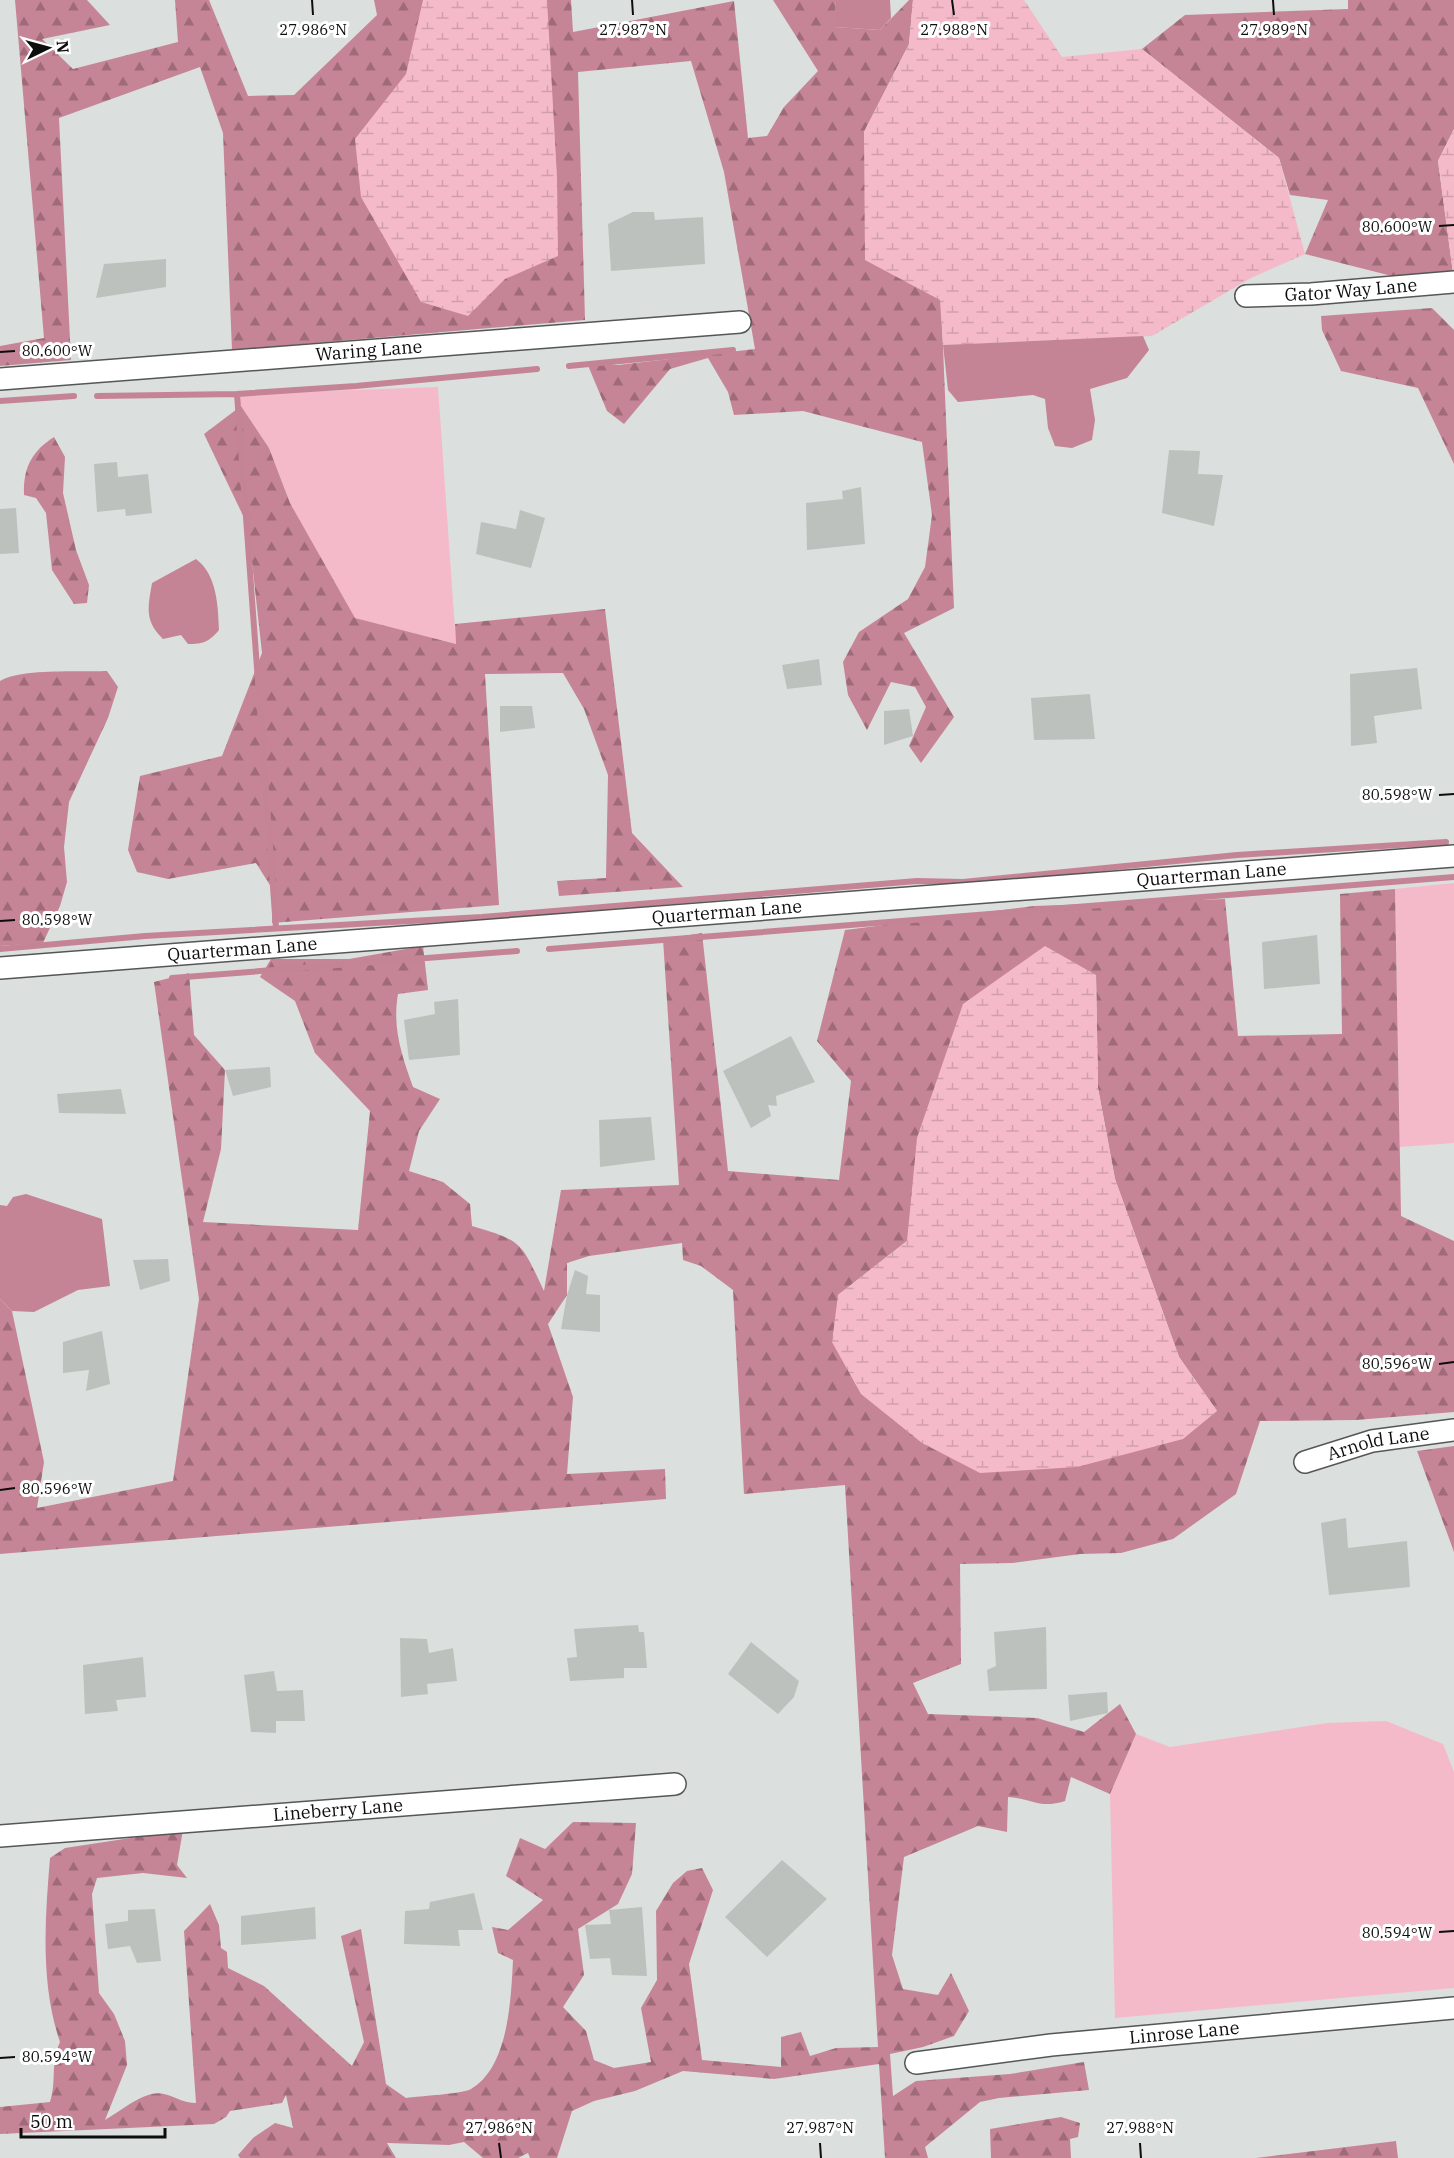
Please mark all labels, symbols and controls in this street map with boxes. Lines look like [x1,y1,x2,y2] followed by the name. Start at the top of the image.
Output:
[18,18,78,78] north arrow
[279,20,347,39] text: 27.986°N
[599,20,667,39] text: 27.987°N
[920,20,988,39] text: 27.988°N
[1240,20,1308,39] text: 27.989°N
[52,40,73,54] text: N
[1362,217,1433,236] text: 80.600°W
[1284,273,1418,306] street label: Gator Way Lane
[315,335,423,366] street label: Waring Lane
[22,341,93,360] text: 80.600°W
[1362,785,1433,804] text: 80.598°W
[1136,857,1287,891] street label: Quarterman Lane
[651,894,803,929] street label: Quarterman Lane
[22,910,93,929] text: 80.598°W
[166,932,318,966] street label: Quarterman Lane
[1362,1354,1433,1373] text: 80.596°W
[1324,1421,1431,1465] street label: Arnold Lane
[22,1479,93,1498] text: 80.596°W
[272,1793,404,1826] street label: Lineberry Lane
[1362,1923,1433,1942] text: 80.594°W
[1128,2016,1240,2049] street label: Linrose Lane
[22,2047,93,2066] text: 80.594°W
[21,2101,165,2139] scale bar
[30,2110,73,2133] text: 50 m
[465,2118,533,2137] text: 27.986°N
[786,2118,854,2137] text: 27.987°N
[1106,2118,1174,2137] text: 27.988°N

